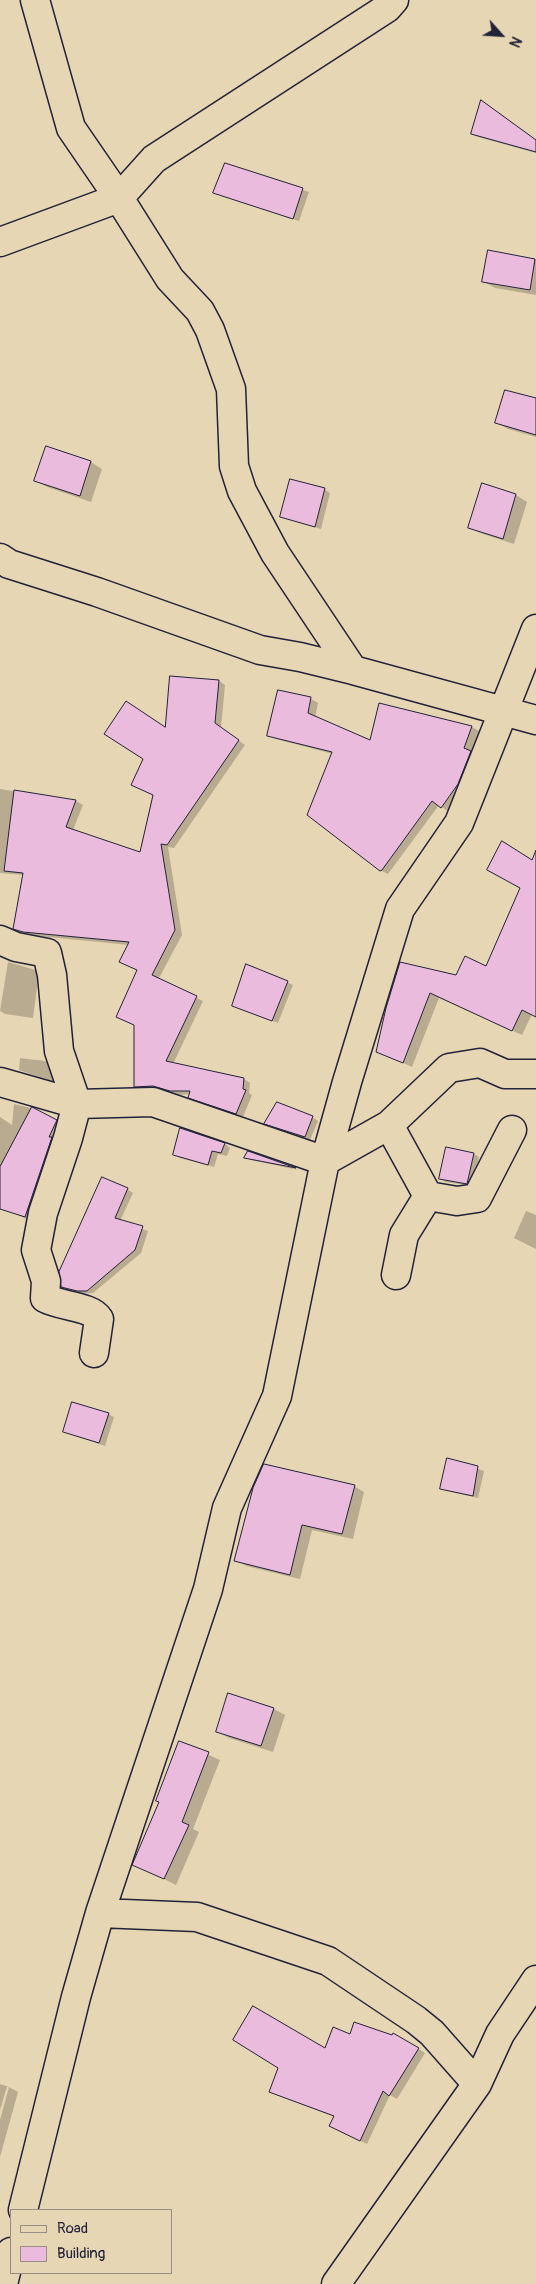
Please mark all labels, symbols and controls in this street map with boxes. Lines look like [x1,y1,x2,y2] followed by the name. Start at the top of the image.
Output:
[476,10,526,60] north arrow
[505,34,525,50] text: N
[10,2209,172,2274] legend
[57,2219,88,2238] text: Road
[57,2244,105,2263] text: Building

